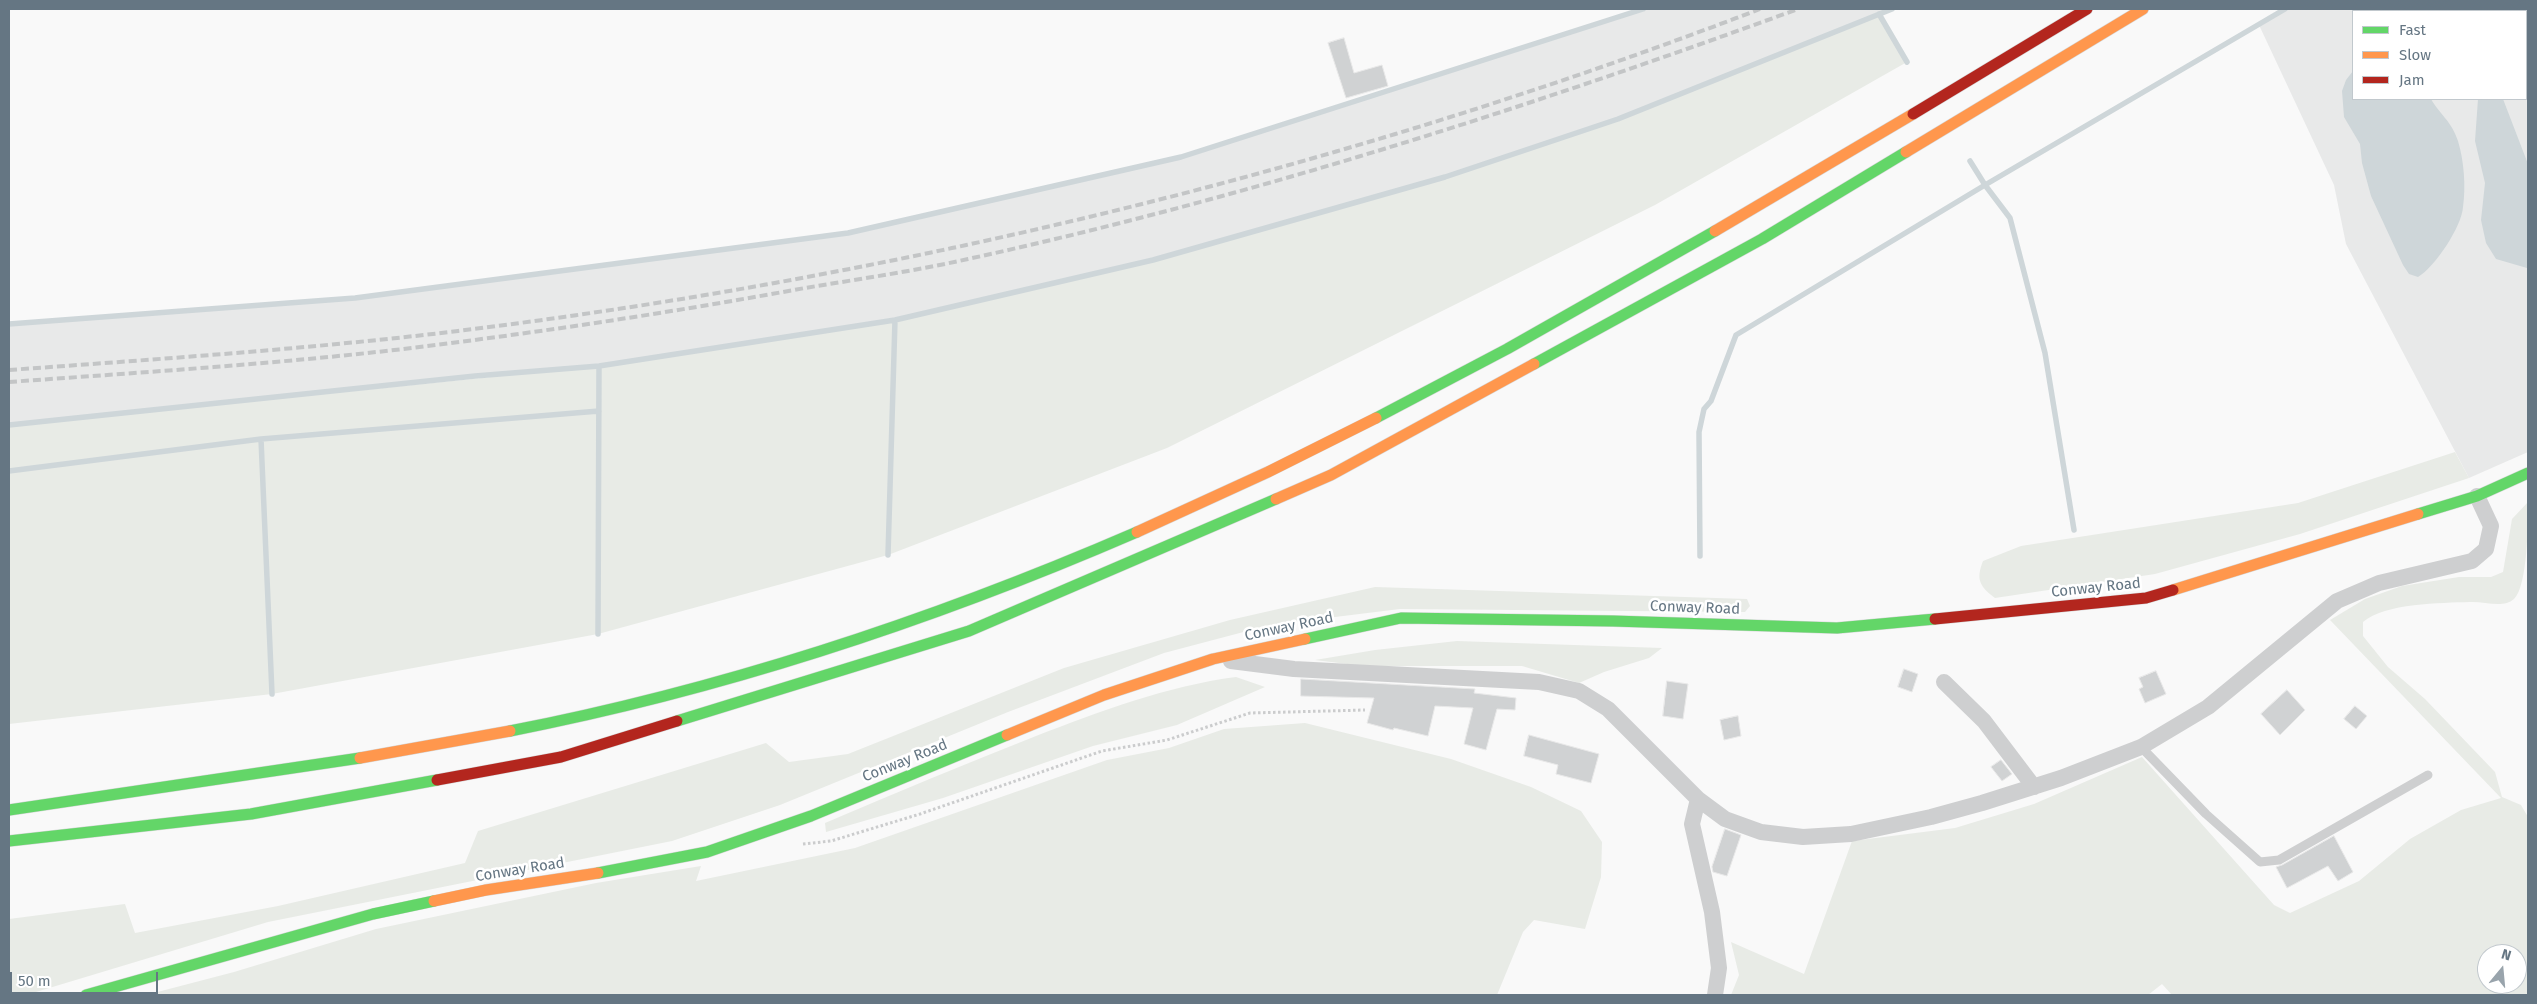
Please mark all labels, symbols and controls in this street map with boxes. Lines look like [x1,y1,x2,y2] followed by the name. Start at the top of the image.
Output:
[2352,10,2527,100] legend
[2399,21,2426,39] text: Fast
[2399,46,2431,64] text: Slow
[2399,71,2425,89] text: Jam
[2050,574,2142,602] street label: Conway Road
[1650,597,1740,619] street label: Conway Road
[1243,609,1335,645] street label: Conway Road
[860,736,950,786] street label: Conway Road
[474,854,566,886] street label: Conway Road
[2477,944,2527,994] north arrow
[2499,946,2513,965] text: N
[12,962,160,994] scale bar
[18,972,51,990] text: 50 m

